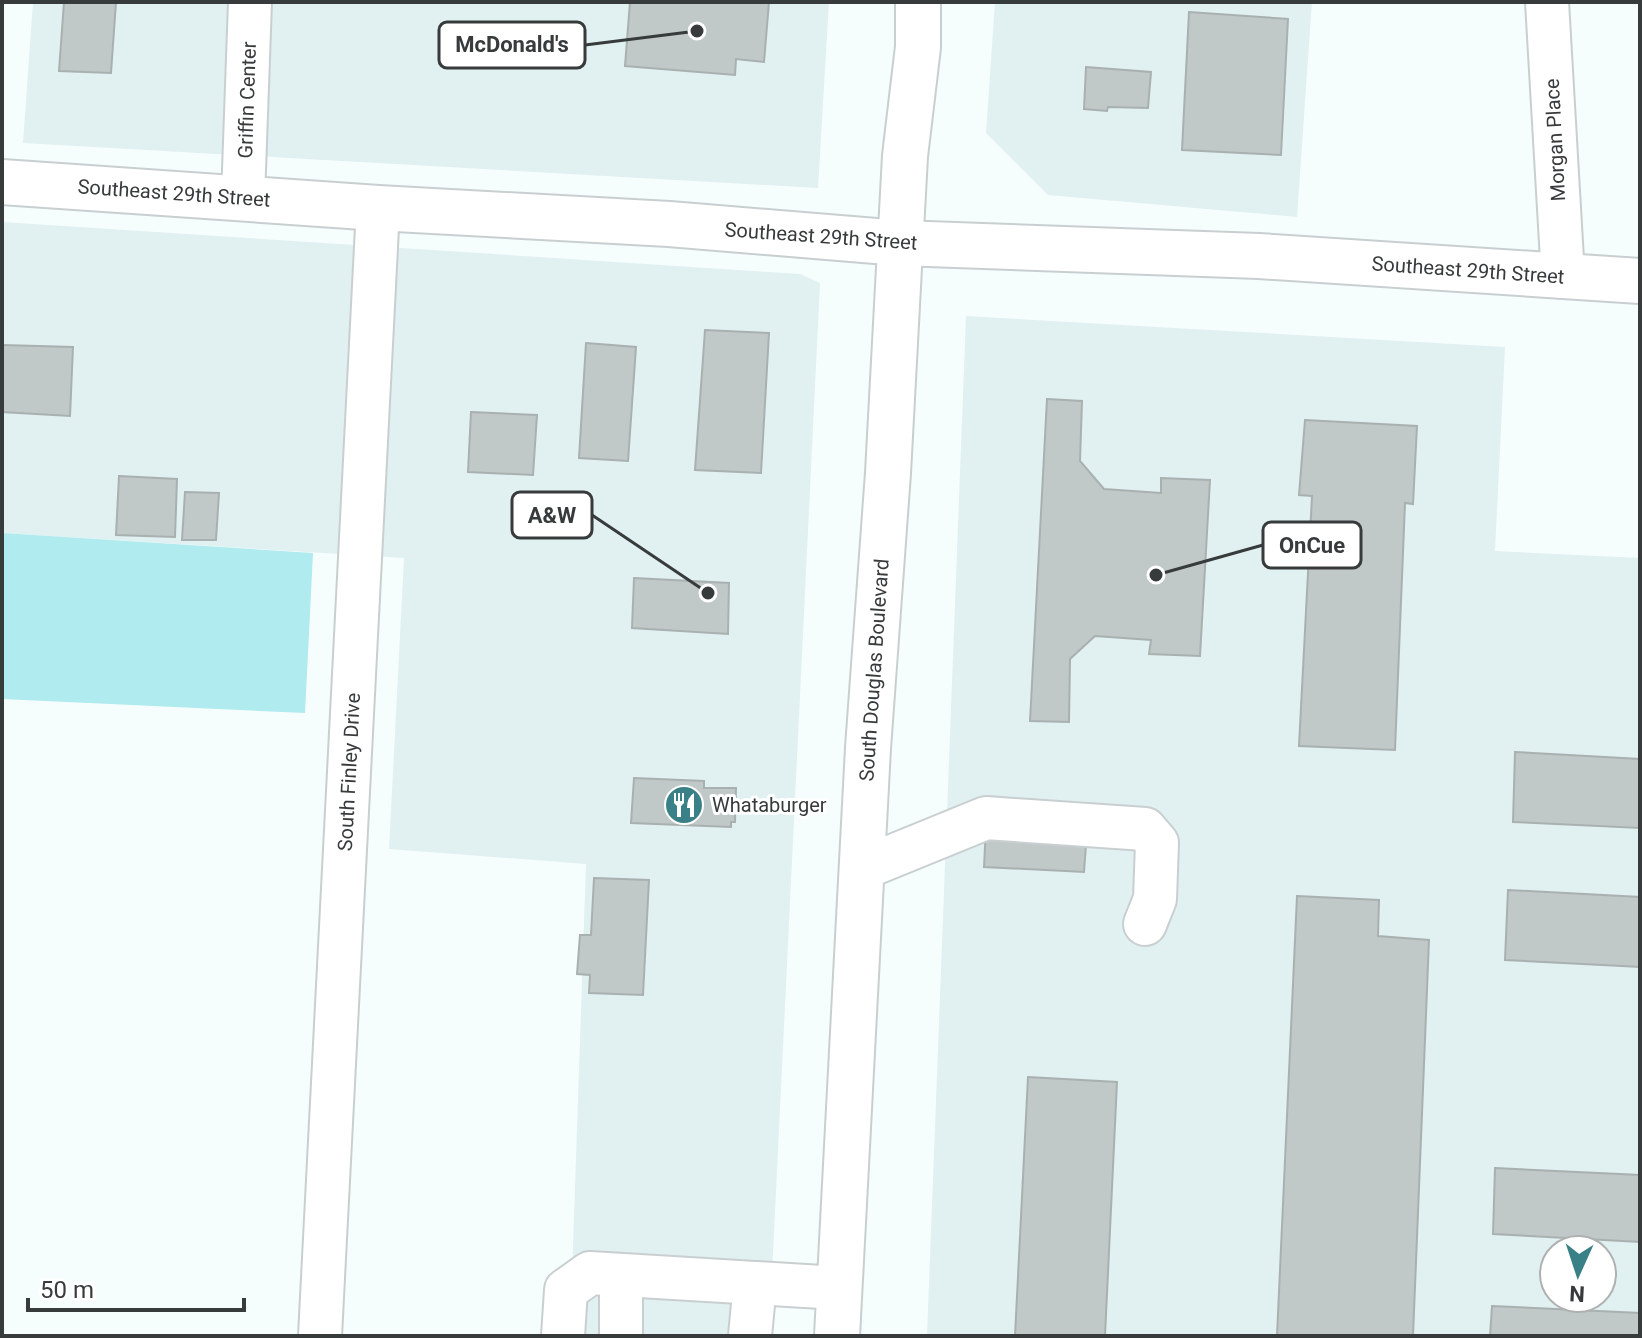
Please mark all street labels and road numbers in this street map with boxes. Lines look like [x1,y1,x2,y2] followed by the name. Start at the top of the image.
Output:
[233,41,261,159] street label: Griffin Center
[1540,78,1570,202] street label: Morgan Place
[77,174,271,212] street label: Southeast 29th Street
[724,217,918,255] street label: Southeast 29th Street
[1371,251,1565,289] street label: Southeast 29th Street
[854,558,894,782] street label: South Douglas Boulevard
[333,692,365,852] street label: South Finley Drive

